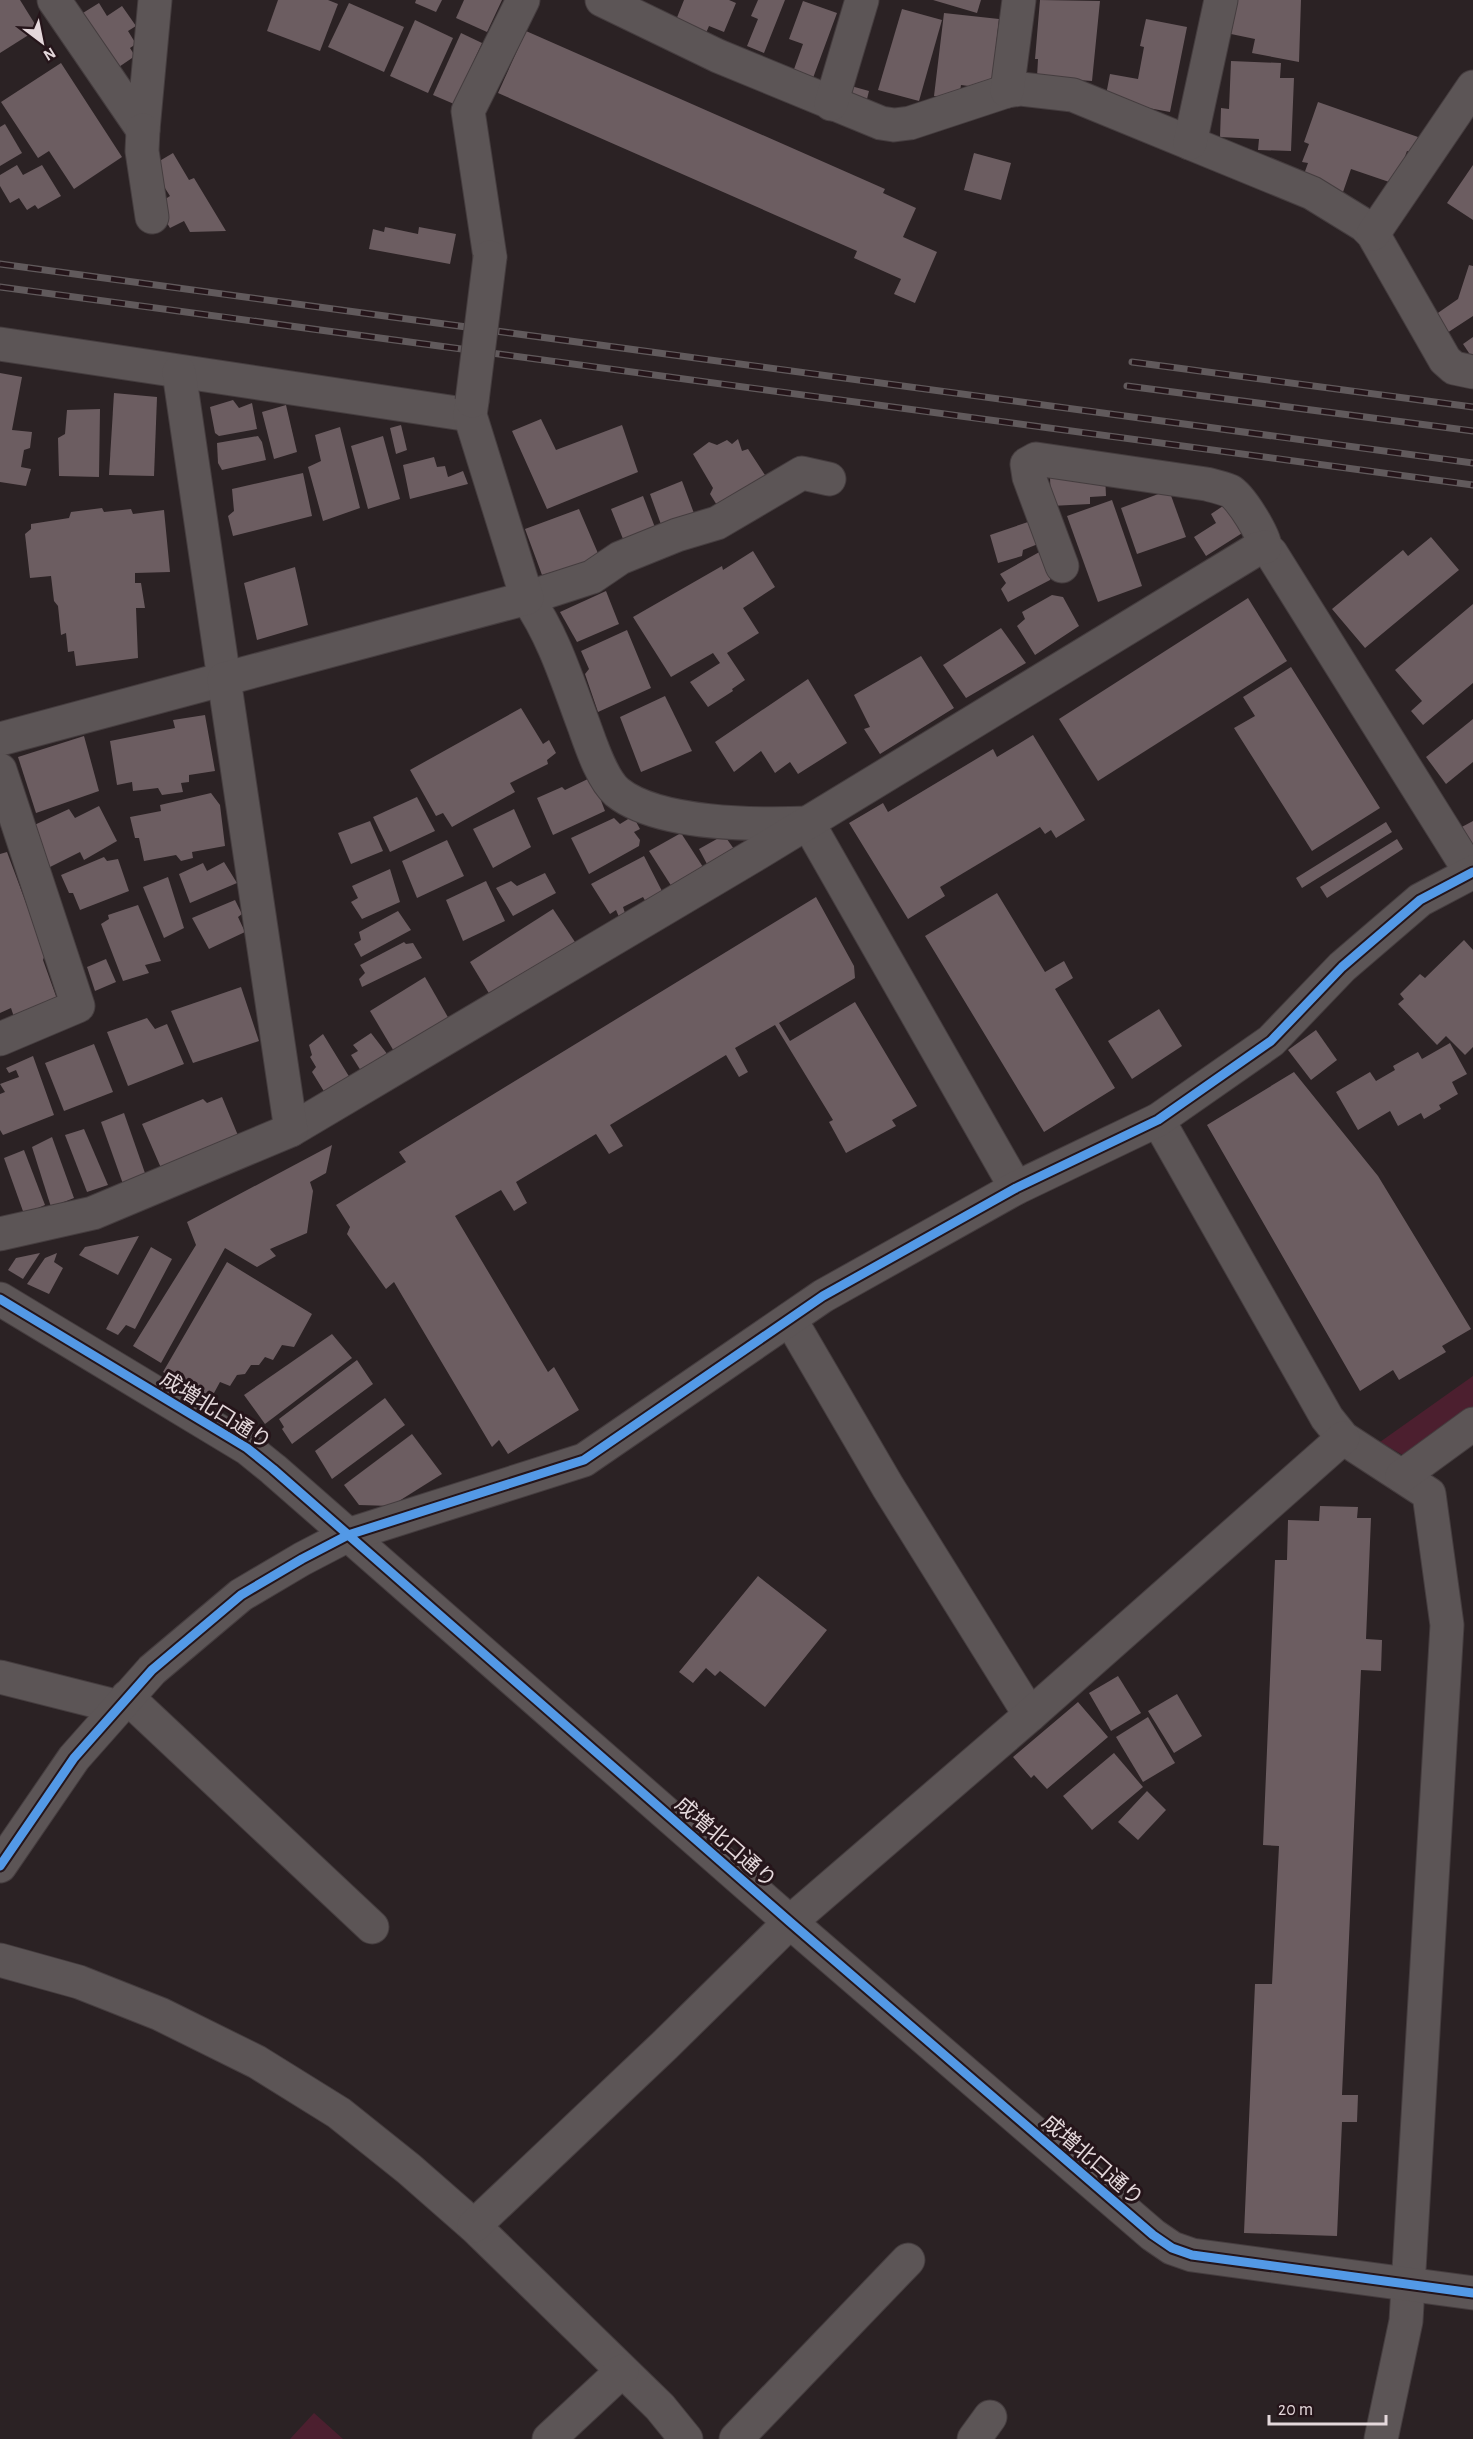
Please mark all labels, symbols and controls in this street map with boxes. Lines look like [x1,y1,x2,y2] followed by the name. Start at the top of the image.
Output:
[12,12,72,72] north arrow
[40,44,58,64] text: N
[157,1367,275,1453] street label: 成増北口通り
[671,1792,781,1892] street label: 成増北口通り
[1038,2110,1148,2210] street label: 成増北口通り
[1269,2388,1386,2426] scale bar
[1278,2401,1313,2419] text: 20 m

